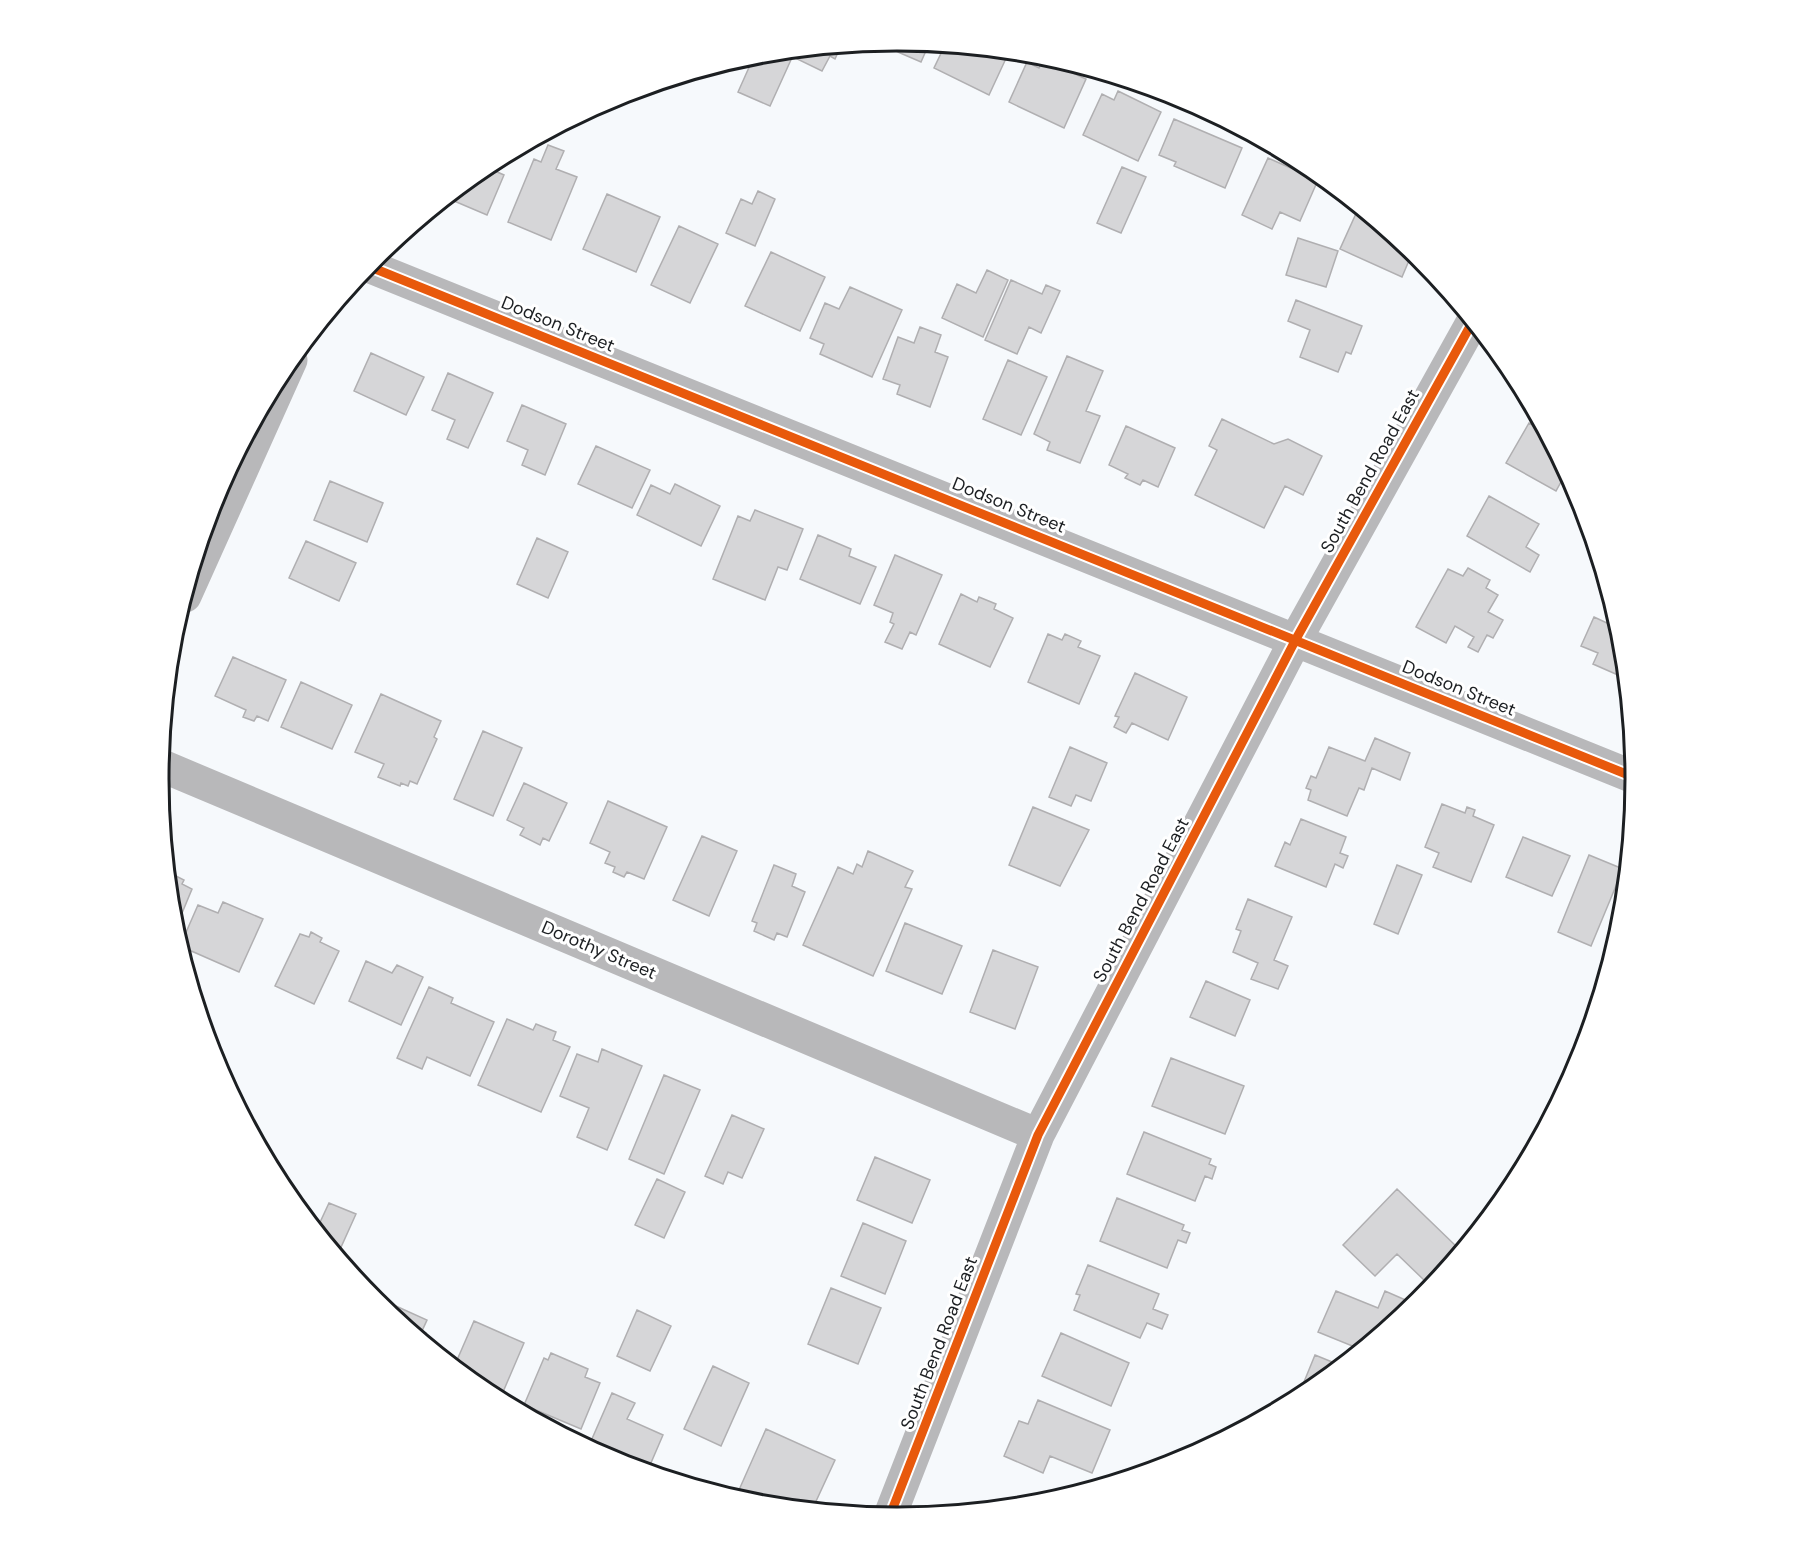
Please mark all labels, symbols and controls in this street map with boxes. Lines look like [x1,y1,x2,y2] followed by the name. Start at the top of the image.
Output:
[498,290,618,358] street label: Dodson Street
[1315,385,1425,557] street label: South Bend Road East
[949,471,1069,539] street label: Dodson Street
[1399,654,1519,722] street label: Dodson Street
[1087,813,1195,987] street label: South Bend Road East
[538,915,660,985] street label: Dorothy Street
[895,1253,983,1433] street label: South Bend Road East

